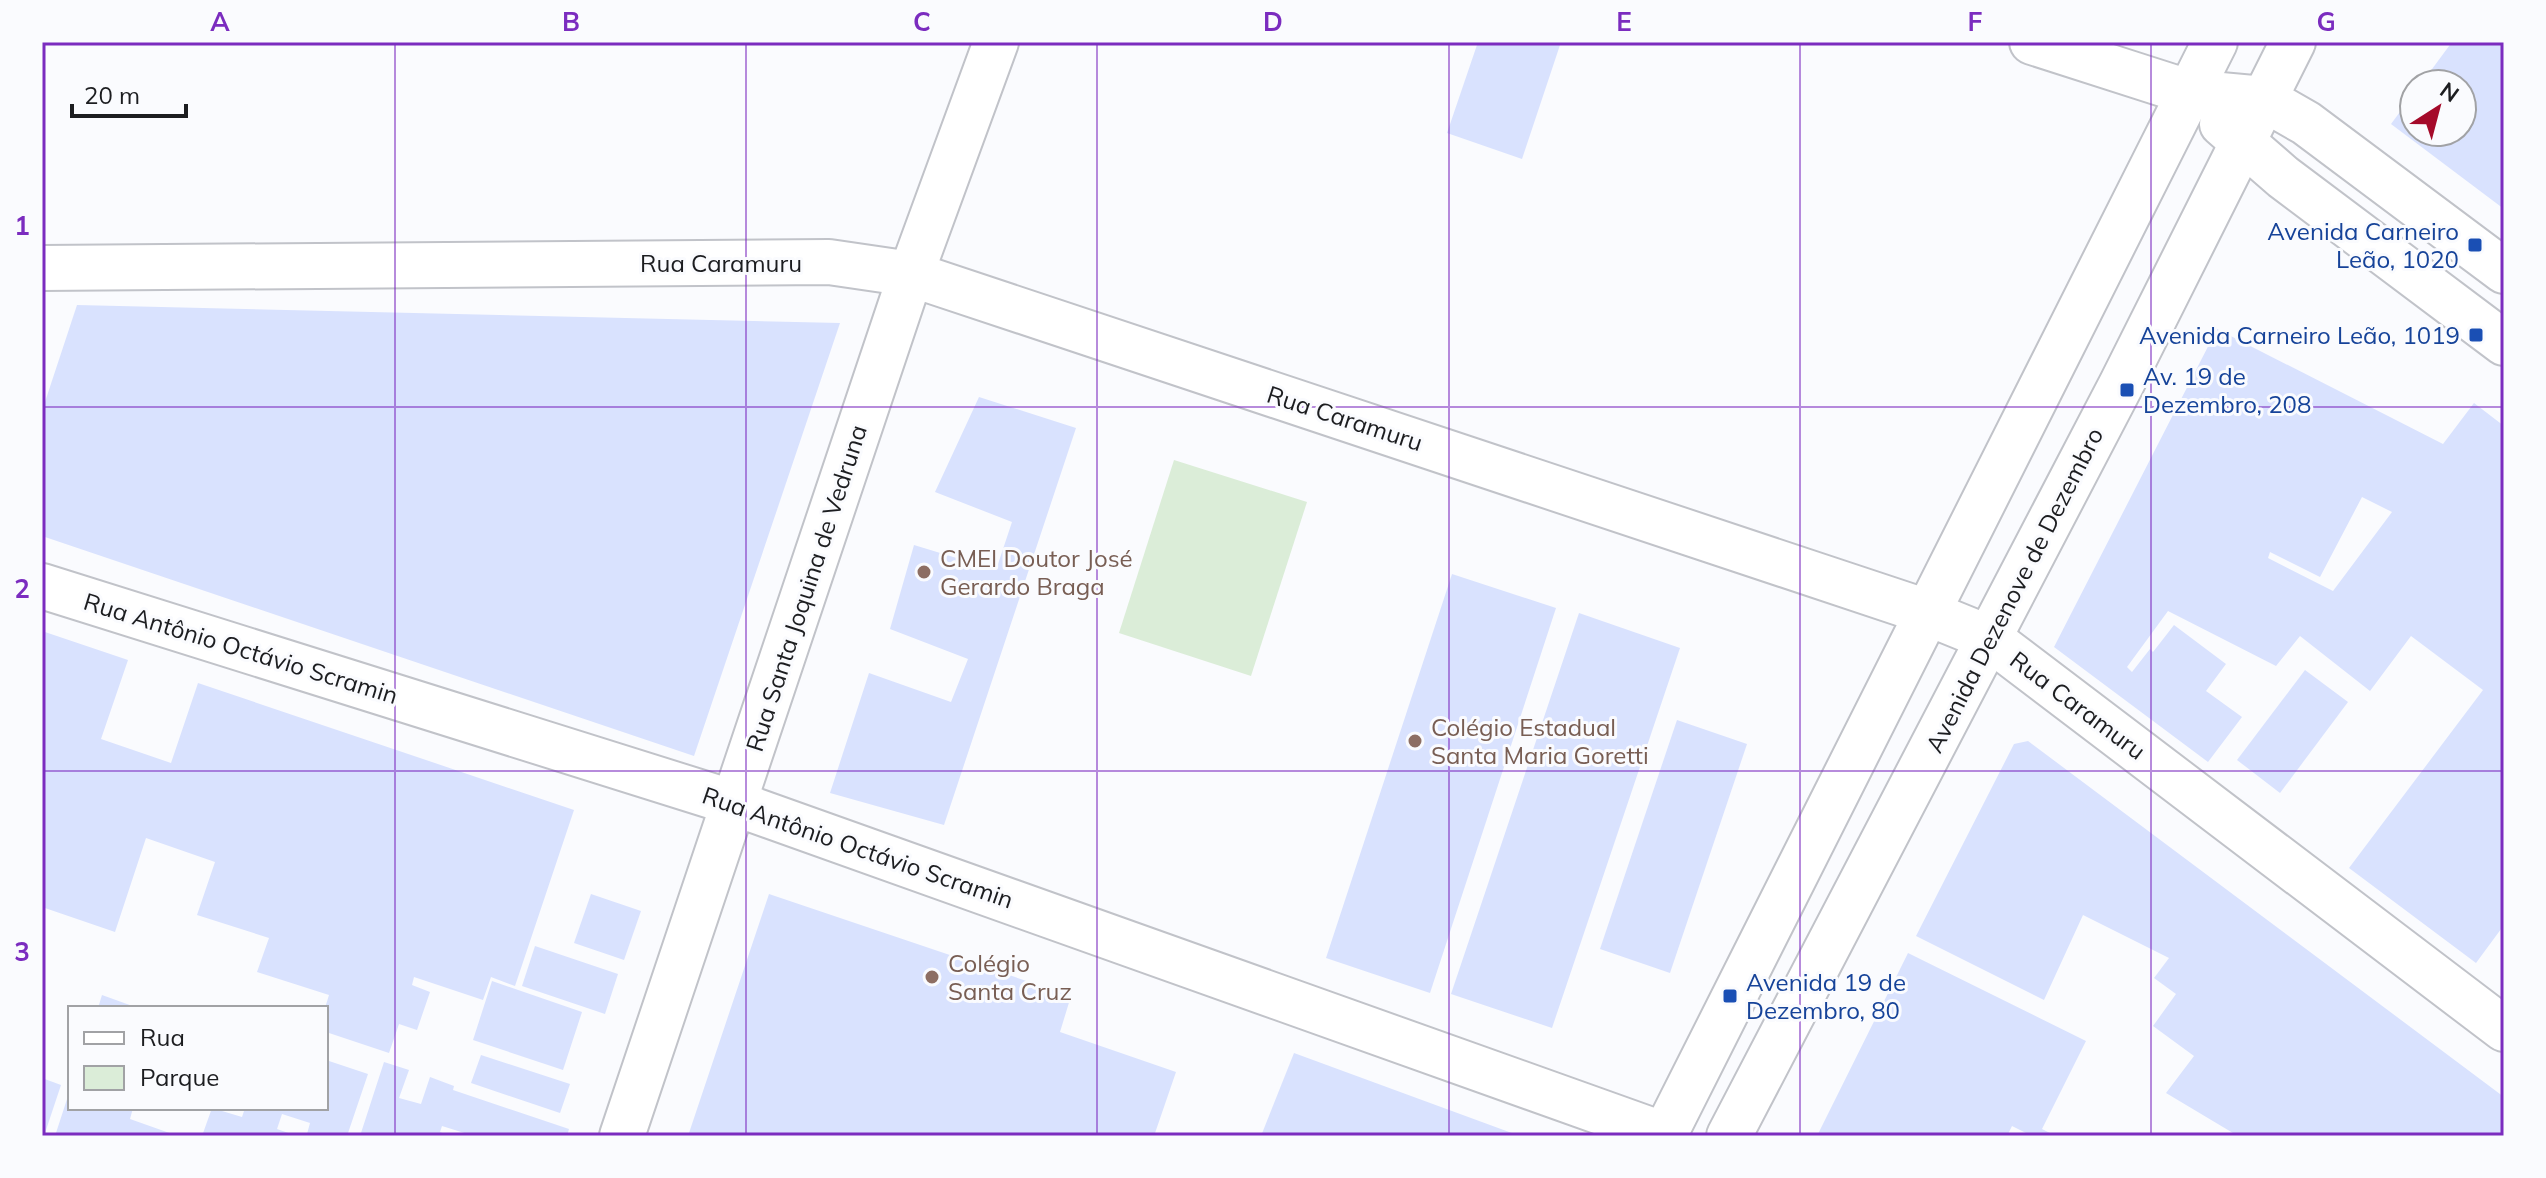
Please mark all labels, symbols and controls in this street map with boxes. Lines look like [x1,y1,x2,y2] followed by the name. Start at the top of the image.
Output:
[210,5,230,38] text: A
[562,5,580,38] text: B
[913,5,931,38] text: C
[1263,5,1283,38] text: D
[1616,5,1632,38] text: E
[1968,5,1983,38] text: F
[2316,5,2336,38] text: G
[72,68,186,118] scale bar
[2398,68,2478,148] north arrow
[2435,76,2465,108] text: N
[84,80,140,110] text: 20 m
[14,209,30,242] text: 1
[2267,216,2459,274] place label: Avenida Carneiro Leão, 1020
[2466,236,2484,254] marker: Avenida Carneiro Leão, 1020
[640,248,802,278] street label: Rua Caramuru
[2139,320,2460,350] place label: Avenida Carneiro Leão, 1019
[2467,326,2485,344] marker: Avenida Carneiro Leão, 1019
[2143,361,2311,419] place label: Av. 19 de Dezembro, 208
[1263,379,1427,457] street label: Rua Caramuru
[2118,381,2136,399] marker: Av. 19 de Dezembro, 208
[739,421,873,755] street label: Rua Santa Joquina de Vedruna
[1919,422,2109,758] street label: Avenida Dezenove de Dezembro
[940,543,1133,601] place label: CMEI Doutor José Gerardo Braga
[915,563,933,581] marker: CMEI Doutor José Gerardo Braga
[14,572,30,605] text: 2
[80,586,402,710] street label: Rua Antônio Octávio Scramin
[2004,644,2152,766] street label: Rua Caramuru
[1431,712,1649,770] place label: Colégio Estadual Santa Maria Goretti
[1406,732,1424,750] marker: Colégio Estadual Santa Maria Goretti
[699,780,1017,914] street label: Rua Antônio Octávio Scramin
[14,935,30,968] text: 3
[948,948,1072,1006] place label: Colégio Santa Cruz
[1746,967,1906,1025] place label: Avenida 19 de Dezembro, 80
[923,968,941,986] marker: Colégio Santa Cruz
[1721,987,1739,1005] marker: Avenida 19 de Dezembro, 80
[68,1006,328,1110] legend
[140,1022,185,1052] text: Rua
[140,1062,219,1092] text: Parque

